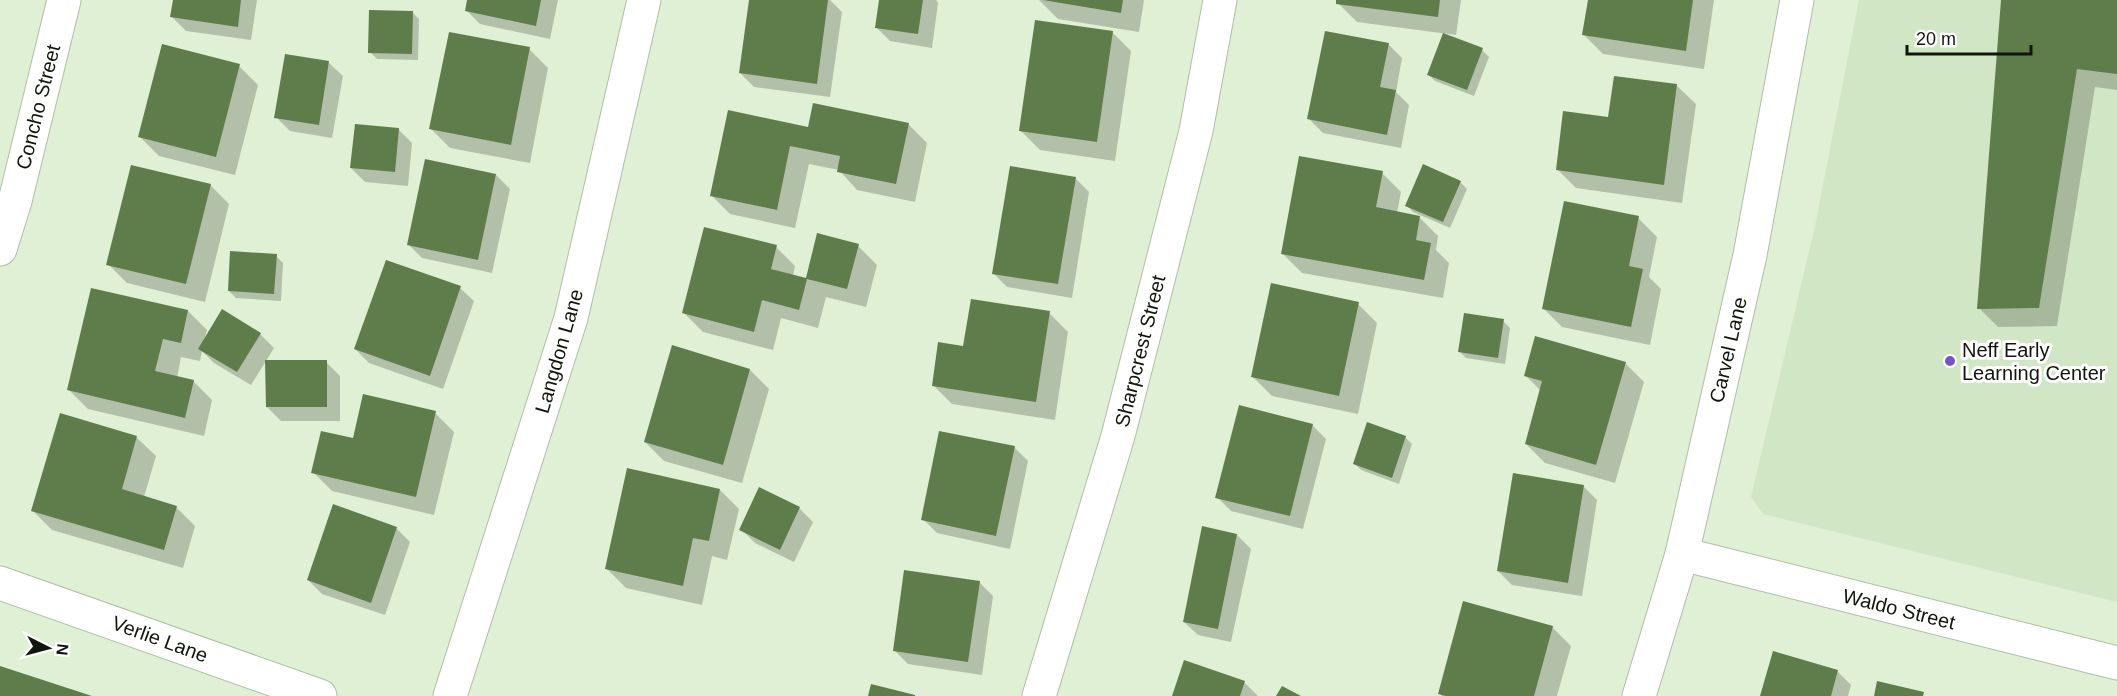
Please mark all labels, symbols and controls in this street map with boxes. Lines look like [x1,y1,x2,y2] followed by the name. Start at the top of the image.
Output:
[1907,18,2032,56] scale bar
[1916,29,1956,49] text: 20 m
[12,42,64,172] street label: Concho Street
[1111,272,1170,429] street label: Sharpcrest Street
[531,286,587,416] street label: Langdon Lane
[1705,295,1751,405] street label: Carvel Lane
[1962,339,2106,384] place label: Neff Early Learning Center
[1943,354,1957,368] marker: Neff Early Learning Center
[1841,584,1958,634] street label: Waldo Street
[109,612,211,666] street label: Verlie Lane
[18,618,78,678] north arrow
[53,643,71,656] text: N

